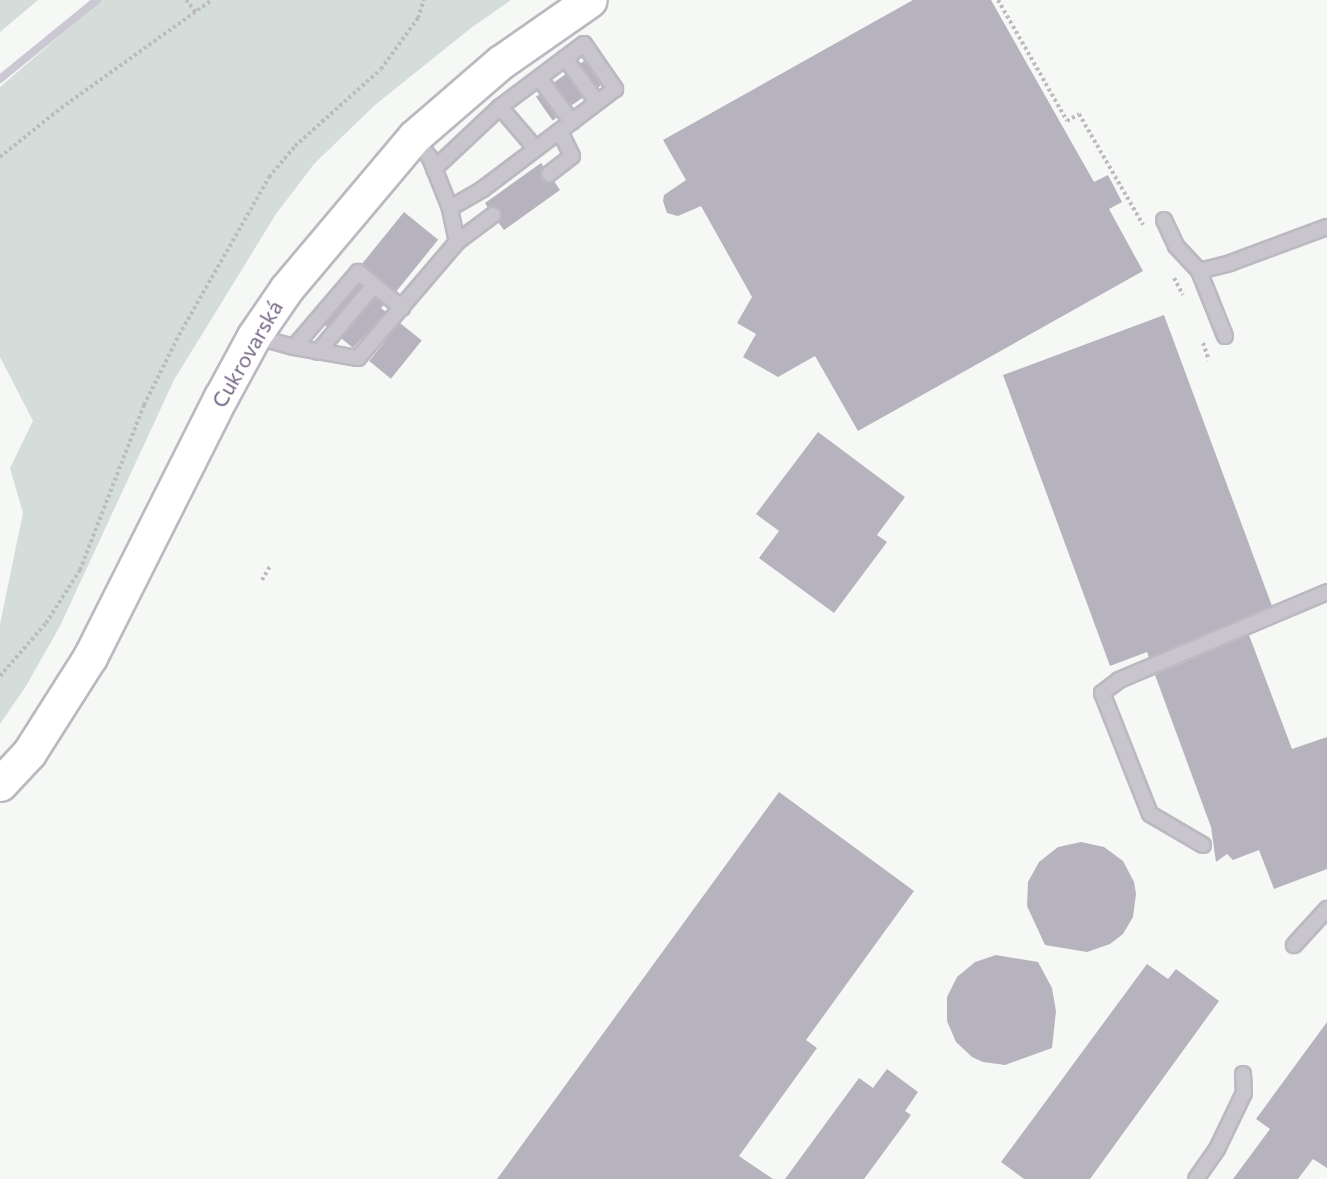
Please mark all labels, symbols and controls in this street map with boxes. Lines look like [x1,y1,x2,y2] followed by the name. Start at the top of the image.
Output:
[206,296,288,412] street label: Cukrovarská

